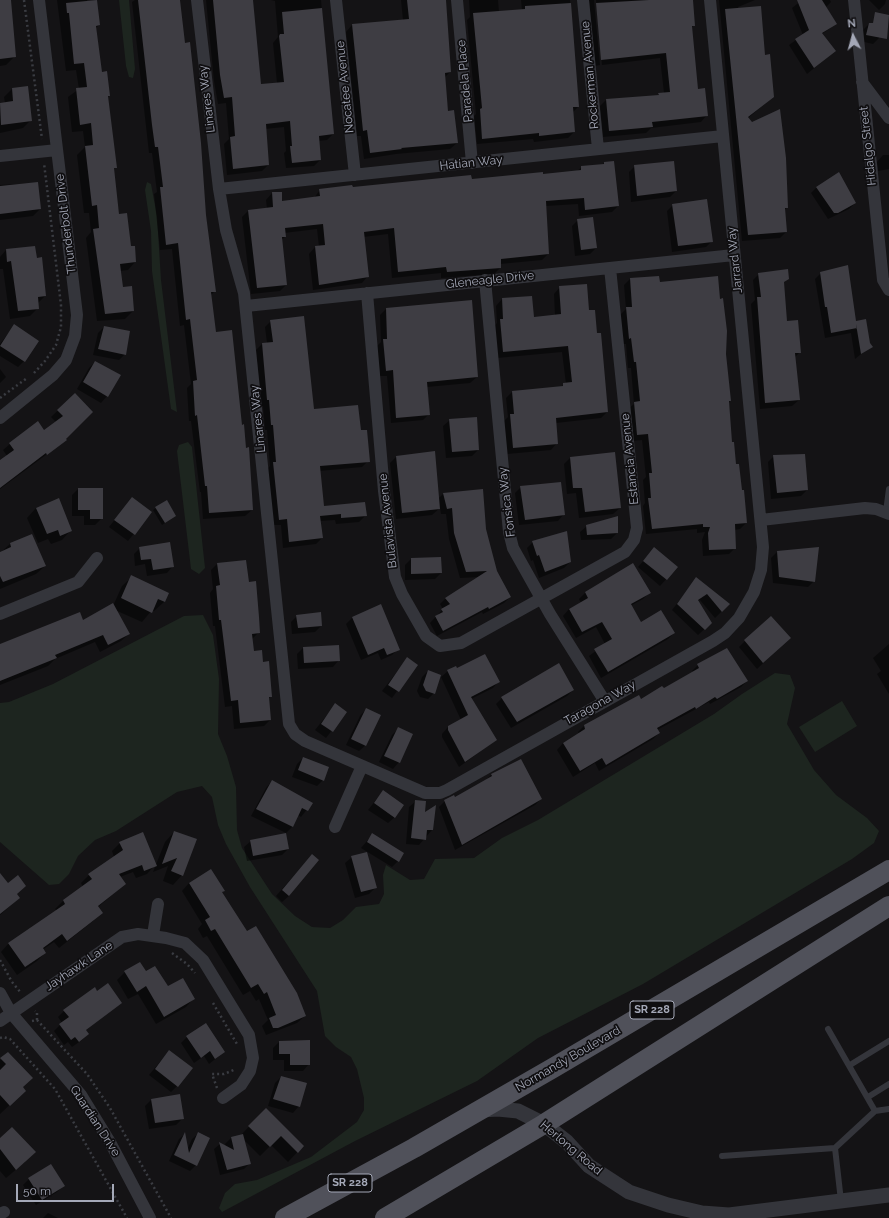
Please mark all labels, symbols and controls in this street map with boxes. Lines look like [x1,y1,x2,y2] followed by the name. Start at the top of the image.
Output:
[833,16,873,56] north arrow
[847,17,857,30] text: N
[578,20,602,130] street label: Rockerman Avenue
[454,39,476,123] street label: Paradela Place
[333,40,357,134] street label: Nocatee Avenue
[196,64,218,134] street label: Linares Way
[857,106,879,186] street label: Hidalgo Street
[439,153,503,173] street label: Hatian Way
[53,173,79,275] street label: Thunderbolt Drive
[724,226,746,294] street label: Jarrard Way
[445,268,535,292] street label: Gleneagle Drive
[247,385,269,453] street label: Linares Way
[618,413,642,505] street label: Estancia Avenue
[496,466,518,538] street label: Fonsica Way
[376,473,400,569] street label: Bulavista Avenue
[562,677,638,729] street label: Taragona Way
[42,938,116,994] street label: Jayhawk Lane
[630,1001,674,1019] road number: SR 228
[513,1023,623,1095] street label: Normandy Boulevard
[67,1083,123,1159] street label: Guardian Drive
[537,1118,605,1178] street label: Herlong Road
[328,1174,372,1192] road number: SR 228
[18,1176,116,1202] scale bar
[23,1184,51,1198] text: 50 m

